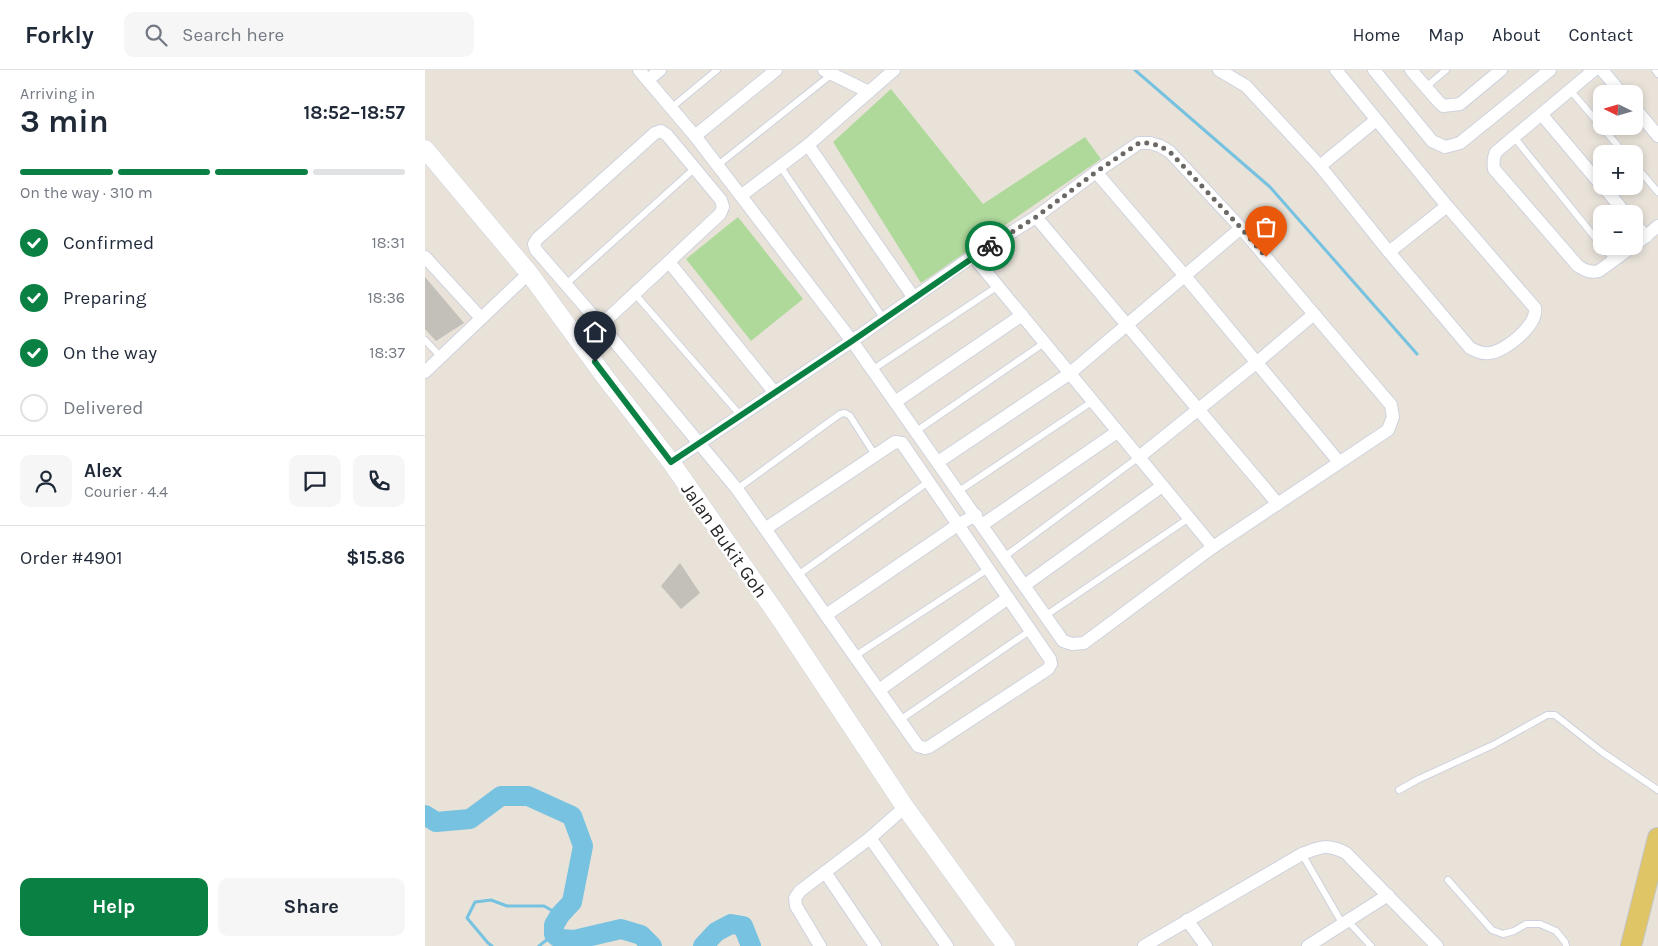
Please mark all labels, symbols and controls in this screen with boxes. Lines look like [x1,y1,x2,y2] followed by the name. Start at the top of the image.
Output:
[124,12,474,57] search box
[25,21,94,49] text: Forkly
[142,21,170,49] icon: search
[182,24,284,46] text: Search here
[1352,24,1400,46] text: Home
[1428,24,1464,46] text: Map
[1492,24,1541,46] text: About
[1569,24,1633,46] text: Contact
[20,84,95,103] text: Arriving in
[1593,85,1643,135] north arrow
[1593,85,1643,255] map controls
[304,102,405,124] text: 18:52–18:57
[20,103,109,140] text: 3 min
[1593,145,1643,195] button: +
[20,183,153,202] text: On the way · 310 m
[1593,205,1643,255] button: −
[1245,206,1287,257] pin
[1252,213,1280,241] icon: bag
[965,221,1015,271] courier
[20,229,48,257] icon: check
[63,232,154,254] text: Confirmed
[976,232,1004,260] icon: bike
[371,233,405,252] text: 18:31
[20,284,48,312] icon: check
[63,287,146,309] text: Preparing
[368,288,405,307] text: 18:36
[574,311,616,362] pin
[581,318,609,346] icon: home
[20,339,48,367] icon: check
[63,342,157,364] text: On the way
[369,343,405,362] text: 18:37
[63,397,143,419] text: Delivered
[20,455,72,507] button: person
[289,455,341,507] button: chat
[353,455,405,507] button: phone
[84,460,122,482] text: Alex
[676,479,772,602] street label: Jalan Bukit Goh
[84,482,168,501] text: Courier · 4.4
[20,547,123,569] text: Order #4901
[346,547,405,569] text: $15.86
[20,878,208,936] button: Help
[218,878,405,936] button: Share

